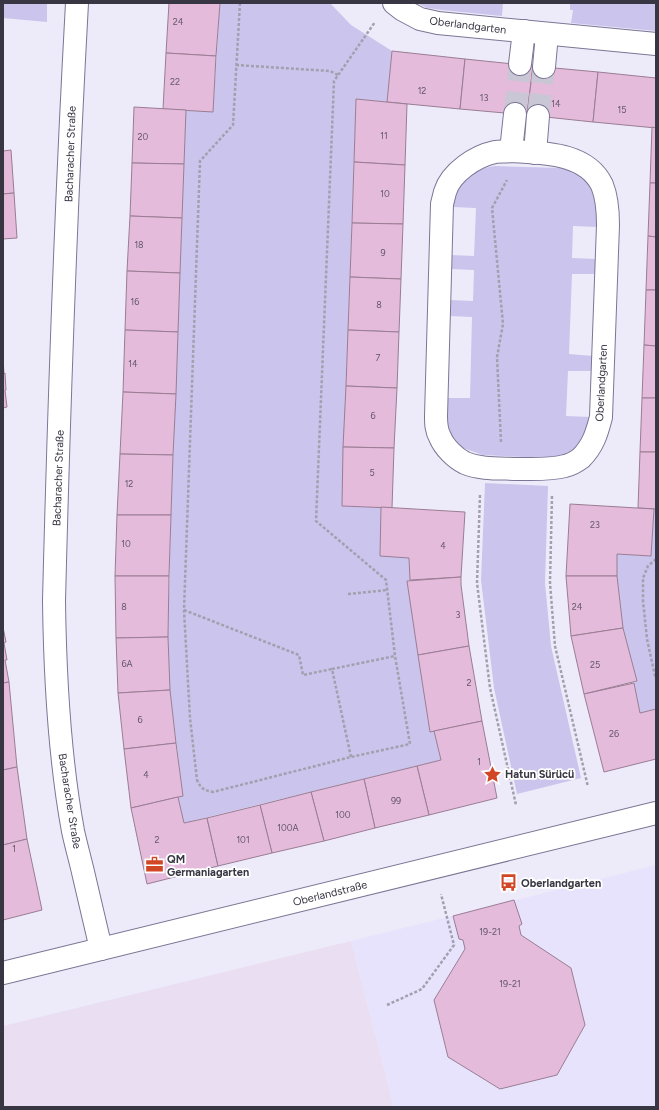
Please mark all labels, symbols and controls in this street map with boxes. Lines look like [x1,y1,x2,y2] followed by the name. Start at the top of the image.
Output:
[429,14,507,37] street label: Oberlandgarten
[173,16,184,27] house number: 24
[170,76,180,87] house number: 22
[418,85,426,96] house number: 12
[480,92,488,103] house number: 13
[551,98,561,109] house number: 14
[618,104,626,115] house number: 15
[62,106,79,202] street label: Bacharacher Straße
[380,130,388,141] house number: 11
[138,131,149,142] house number: 20
[380,188,390,199] house number: 10
[134,239,144,250] house number: 18
[380,247,386,258] house number: 9
[131,296,139,307] house number: 16
[376,299,382,310] house number: 8
[593,344,610,422] street label: Oberlandgarten
[376,352,381,363] house number: 7
[128,358,138,369] house number: 14
[370,410,376,421] house number: 6
[50,430,67,526] street label: Bacharacher Straße
[369,467,375,478] house number: 5
[125,478,133,489] house number: 12
[590,519,600,530] house number: 23
[121,538,131,549] house number: 10
[440,540,446,551] house number: 4
[121,601,127,612] house number: 8
[572,601,583,612] house number: 24
[456,609,461,620] house number: 3
[121,658,133,669] house number: 6A
[590,659,600,670] house number: 25
[466,677,472,688] house number: 2
[137,714,143,725] house number: 6
[609,728,619,739] house number: 26
[56,752,83,850] street label: Bacharacher Straße
[477,756,481,767] house number: 1
[482,764,502,784] place icon: Hatun Sürücü
[505,768,574,781] place label: Hatun Sürücü
[143,769,149,780] house number: 4
[391,795,401,806] house number: 99
[335,809,351,820] house number: 100
[277,822,299,833] house number: 100A
[154,834,160,845] house number: 2
[236,834,250,845] house number: 101
[12,843,16,854] house number: 1
[167,853,249,879] place label: QM Germaniagarten
[144,855,164,875] office icon: QM Germaniagarten
[498,873,518,893] bus stop icon: Oberlandgarten
[521,877,601,890] place label: Oberlandgarten
[292,878,369,909] street label: Oberlandstraße
[479,926,501,937] house number: 19-21
[499,978,521,989] house number: 19-21

